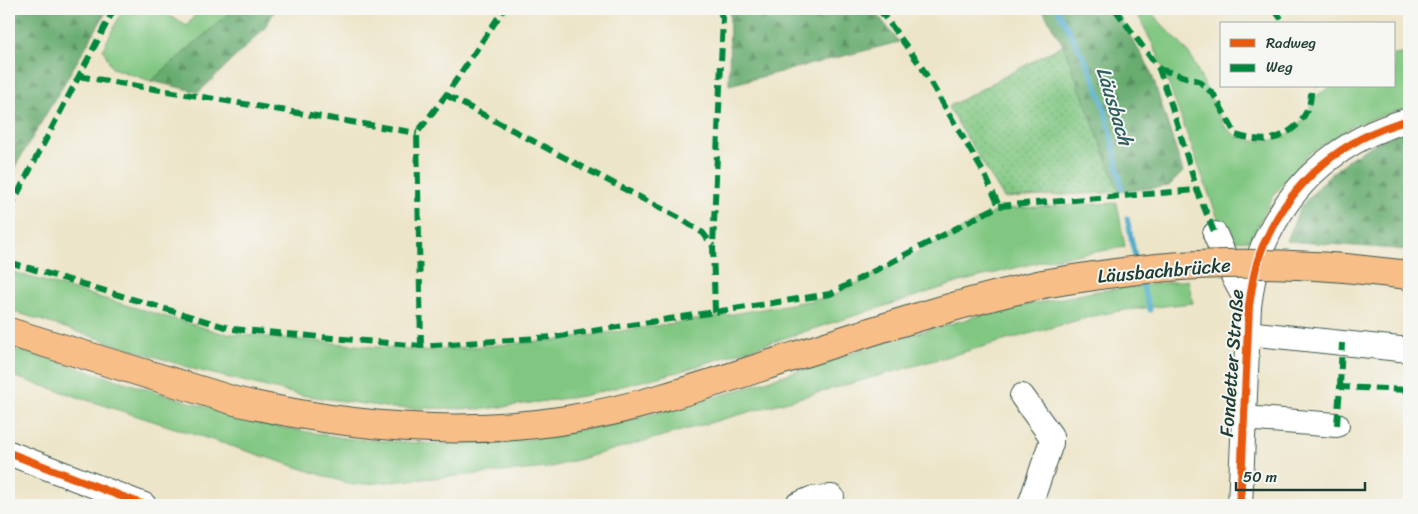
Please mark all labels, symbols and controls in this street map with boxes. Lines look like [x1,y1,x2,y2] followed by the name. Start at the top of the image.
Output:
[1220,22,1396,88] legend
[1266,30,1316,56] text: Radweg
[1266,54,1293,80] text: Weg
[1086,63,1143,151] water label: Läusbach
[1096,248,1232,293] street label: Läusbachbrücke
[1210,288,1253,438] street label: Fondetter Straße
[1236,459,1364,491] scale bar
[1243,464,1278,490] text: 50 m

